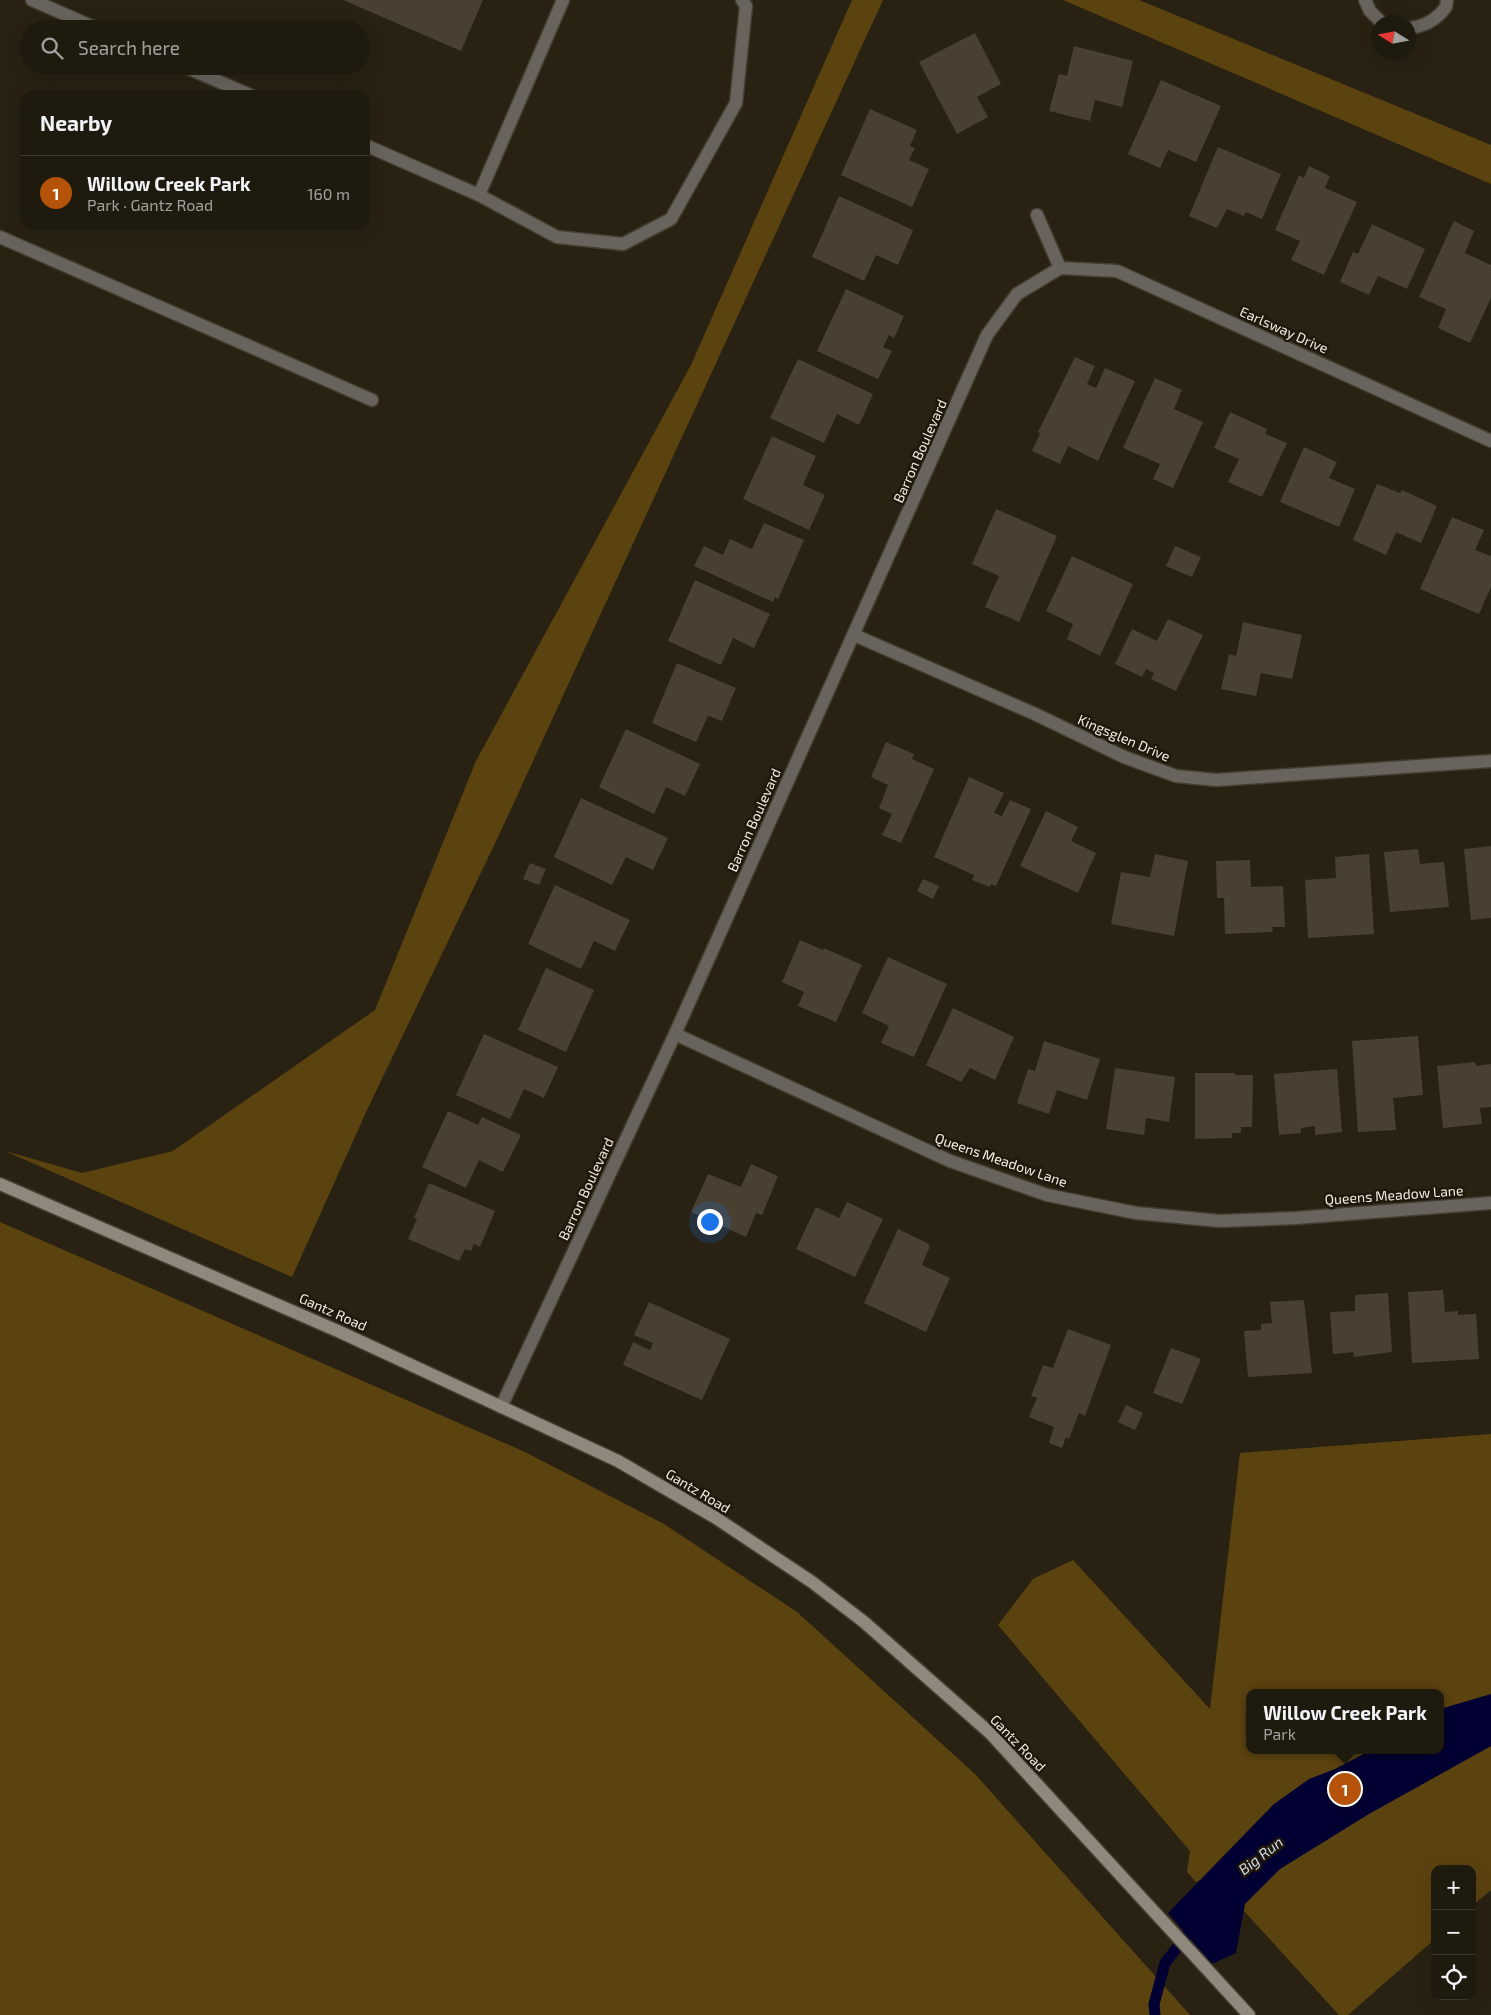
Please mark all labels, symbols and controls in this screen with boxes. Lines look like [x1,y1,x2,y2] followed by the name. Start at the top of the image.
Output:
[1371,15,1416,60] north arrow
[20,20,370,75] search box
[38,34,66,62] icon: search
[78,36,180,59] text: Search here
[40,110,112,135] text: Nearby
[87,172,251,195] text: Willow Creek Park
[53,184,59,203] text: 1
[307,184,350,203] text: 160 m
[87,195,213,214] text: Park · Gantz Road
[1237,302,1331,357] street label: Earlsway Drive
[889,396,950,505] street label: Barron Boulevard
[1075,710,1173,765] street label: Kingsglen Drive
[723,765,784,874] street label: Barron Boulevard
[933,1129,1070,1190] street label: Queens Meadow Lane
[554,1135,617,1243] street label: Barron Boulevard
[1324,1181,1464,1208] street label: Queens Meadow Lane
[697,1209,723,1235] your location
[297,1289,370,1334] street label: Gantz Road
[663,1465,734,1517] street label: Gantz Road
[1246,1689,1444,1754] popup
[1263,1701,1427,1724] text: Willow Creek Park
[987,1711,1050,1775] street label: Gantz Road
[1263,1724,1296,1743] text: Park
[1329,1770,1361,1808] pin: 1
[1235,1832,1286,1878] water label: Big Run
[1431,1865,1476,2000] map controls
[1431,1865,1476,1910] button: +
[1431,1910,1476,1955] button: −
[1431,1955,1476,2000] button: locate

